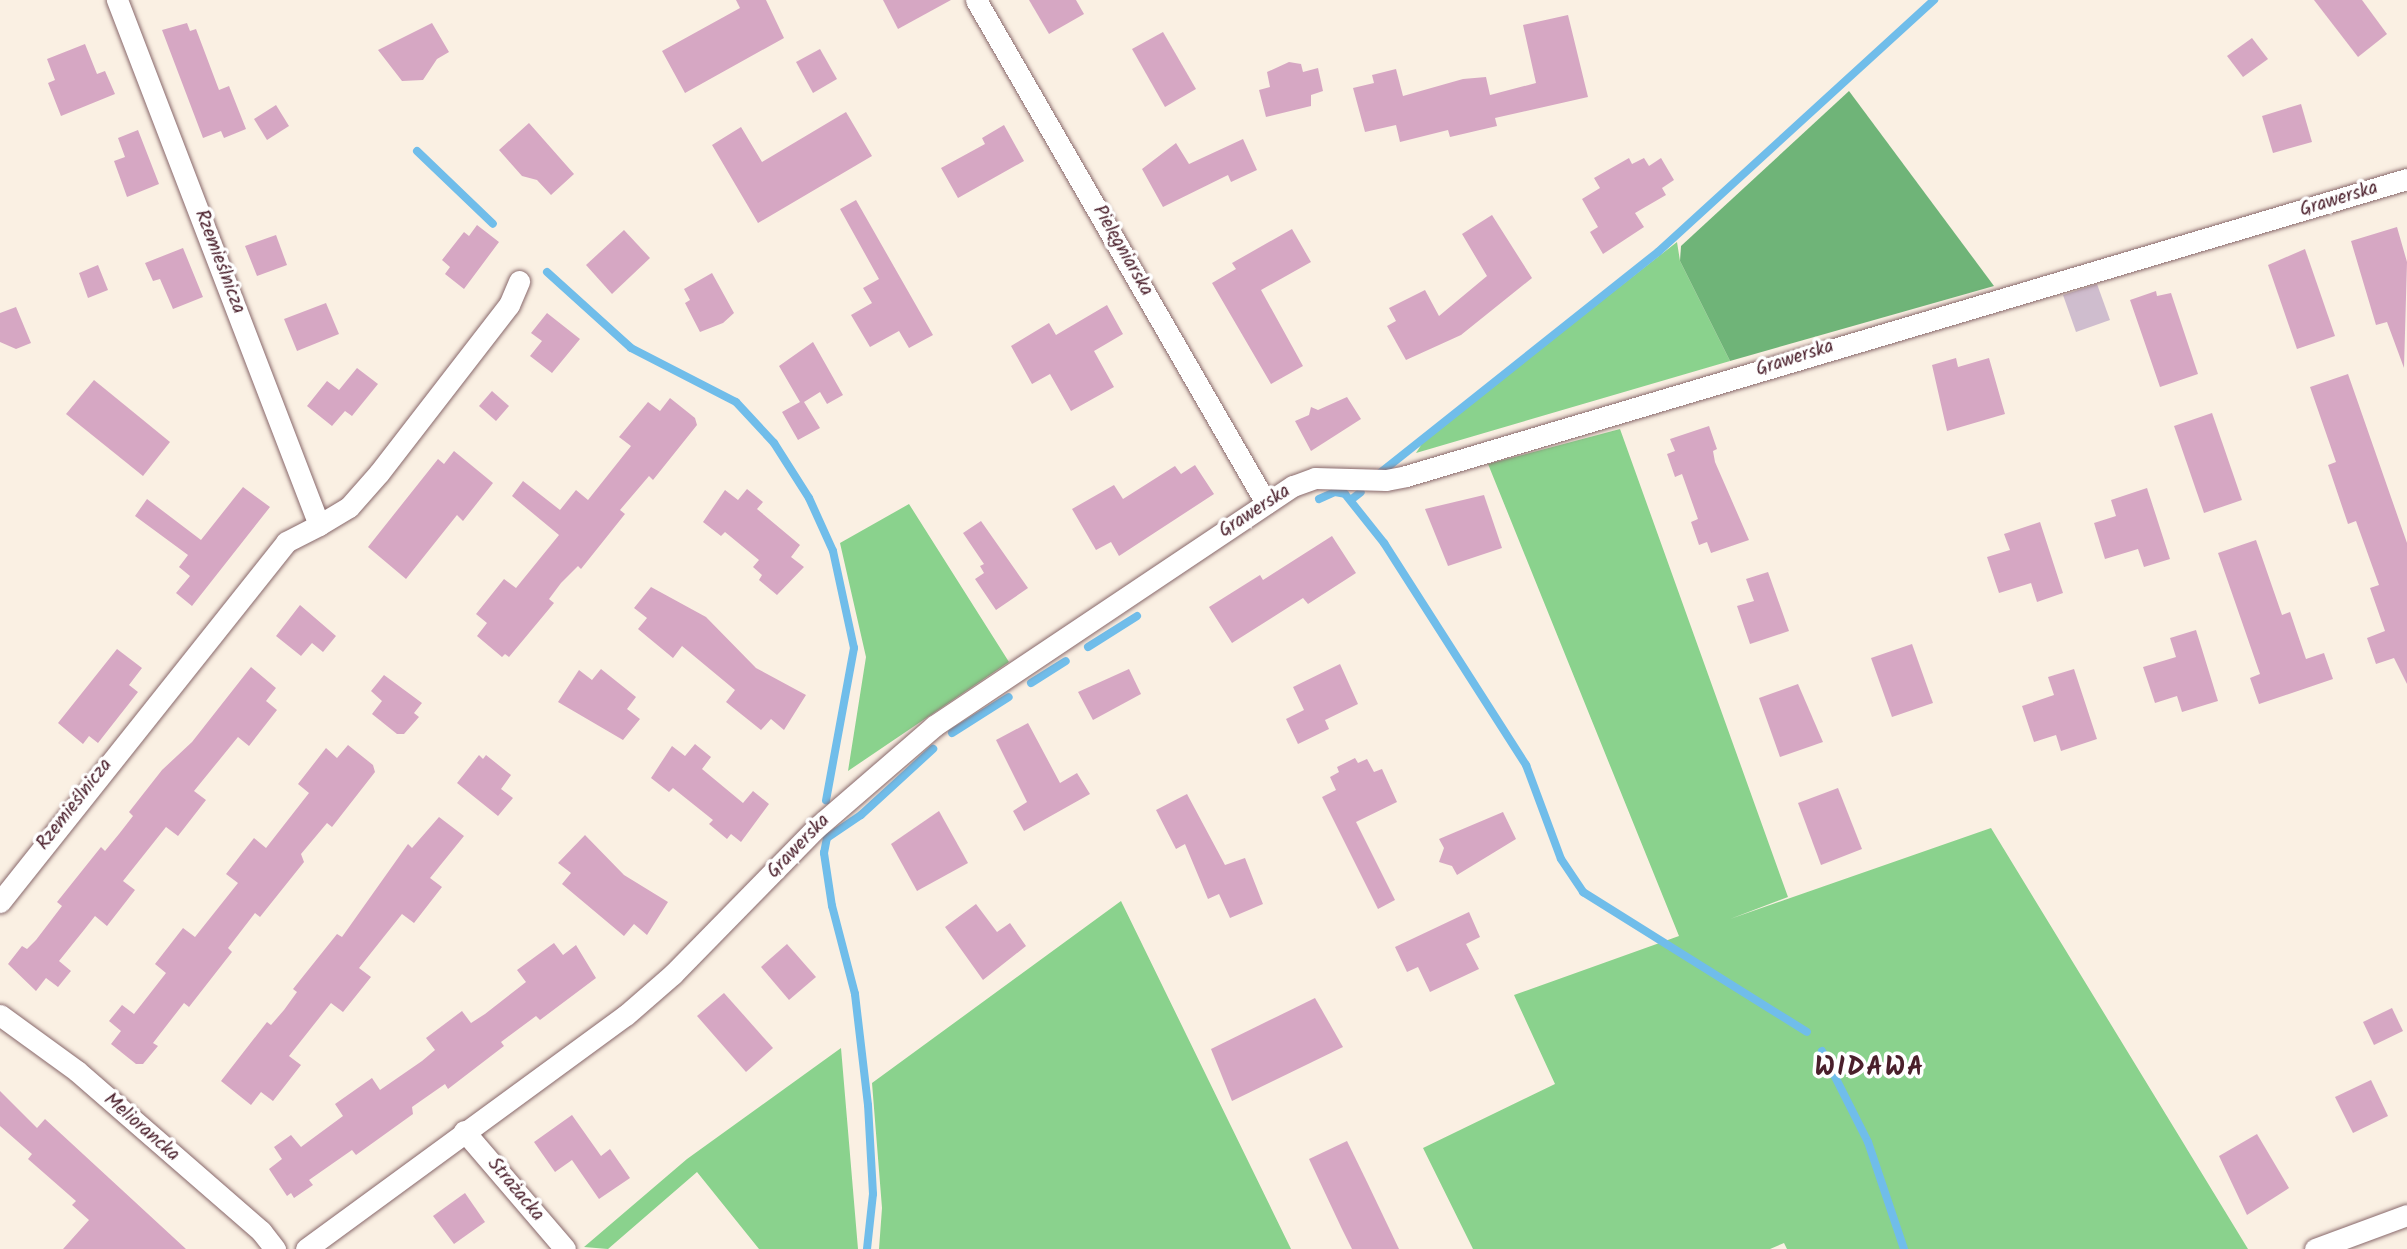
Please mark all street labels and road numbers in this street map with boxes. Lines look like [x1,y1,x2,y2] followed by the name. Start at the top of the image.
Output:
[2297,177,2381,223] street label: Grawerska
[1087,201,1157,301] street label: Pielęgniarska
[189,207,249,317] street label: Rzemieślnicza
[1753,336,1837,382] street label: Grawerska
[1215,481,1295,543] street label: Grawerska
[32,755,118,855] street label: Rzemieślnicza
[763,810,835,884] street label: Grawerska
[98,1089,184,1167] street label: Meliorancka
[482,1154,548,1226] street label: Strażacka

